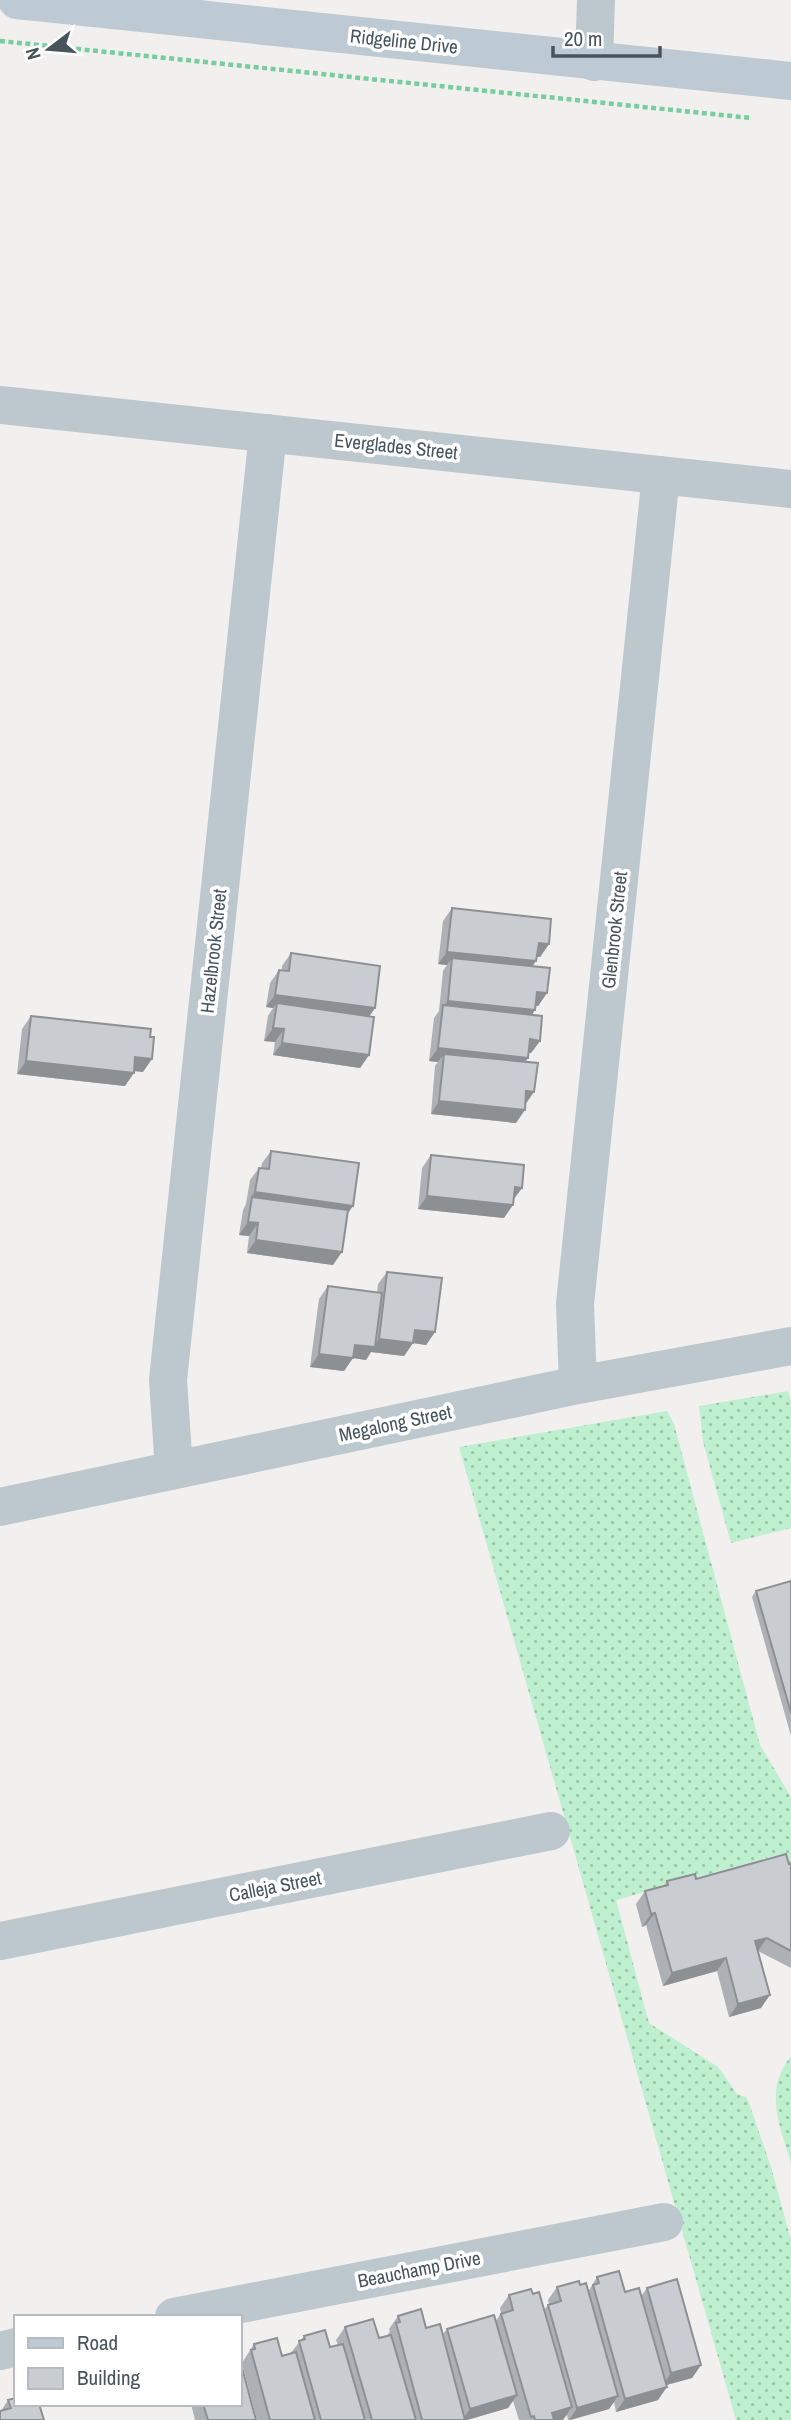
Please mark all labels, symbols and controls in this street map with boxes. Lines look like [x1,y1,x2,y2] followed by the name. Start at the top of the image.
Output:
[14,14,84,84] north arrow
[553,14,660,58] scale bar
[349,22,459,60] street label: Ridgeline Drive
[564,24,602,53] text: 20 m
[19,45,47,63] text: N
[333,427,460,465] street label: Everglades Street
[595,869,633,990] street label: Glenbrook Street
[194,887,233,1014] street label: Hazelbrook Street
[336,1398,454,1448] street label: Megalong Street
[227,1864,324,1908] street label: Calleja Street
[355,2244,483,2294] street label: Beauchamp Drive
[14,2315,242,2406] legend
[77,2328,118,2357] text: Road
[77,2363,141,2392] text: Building

